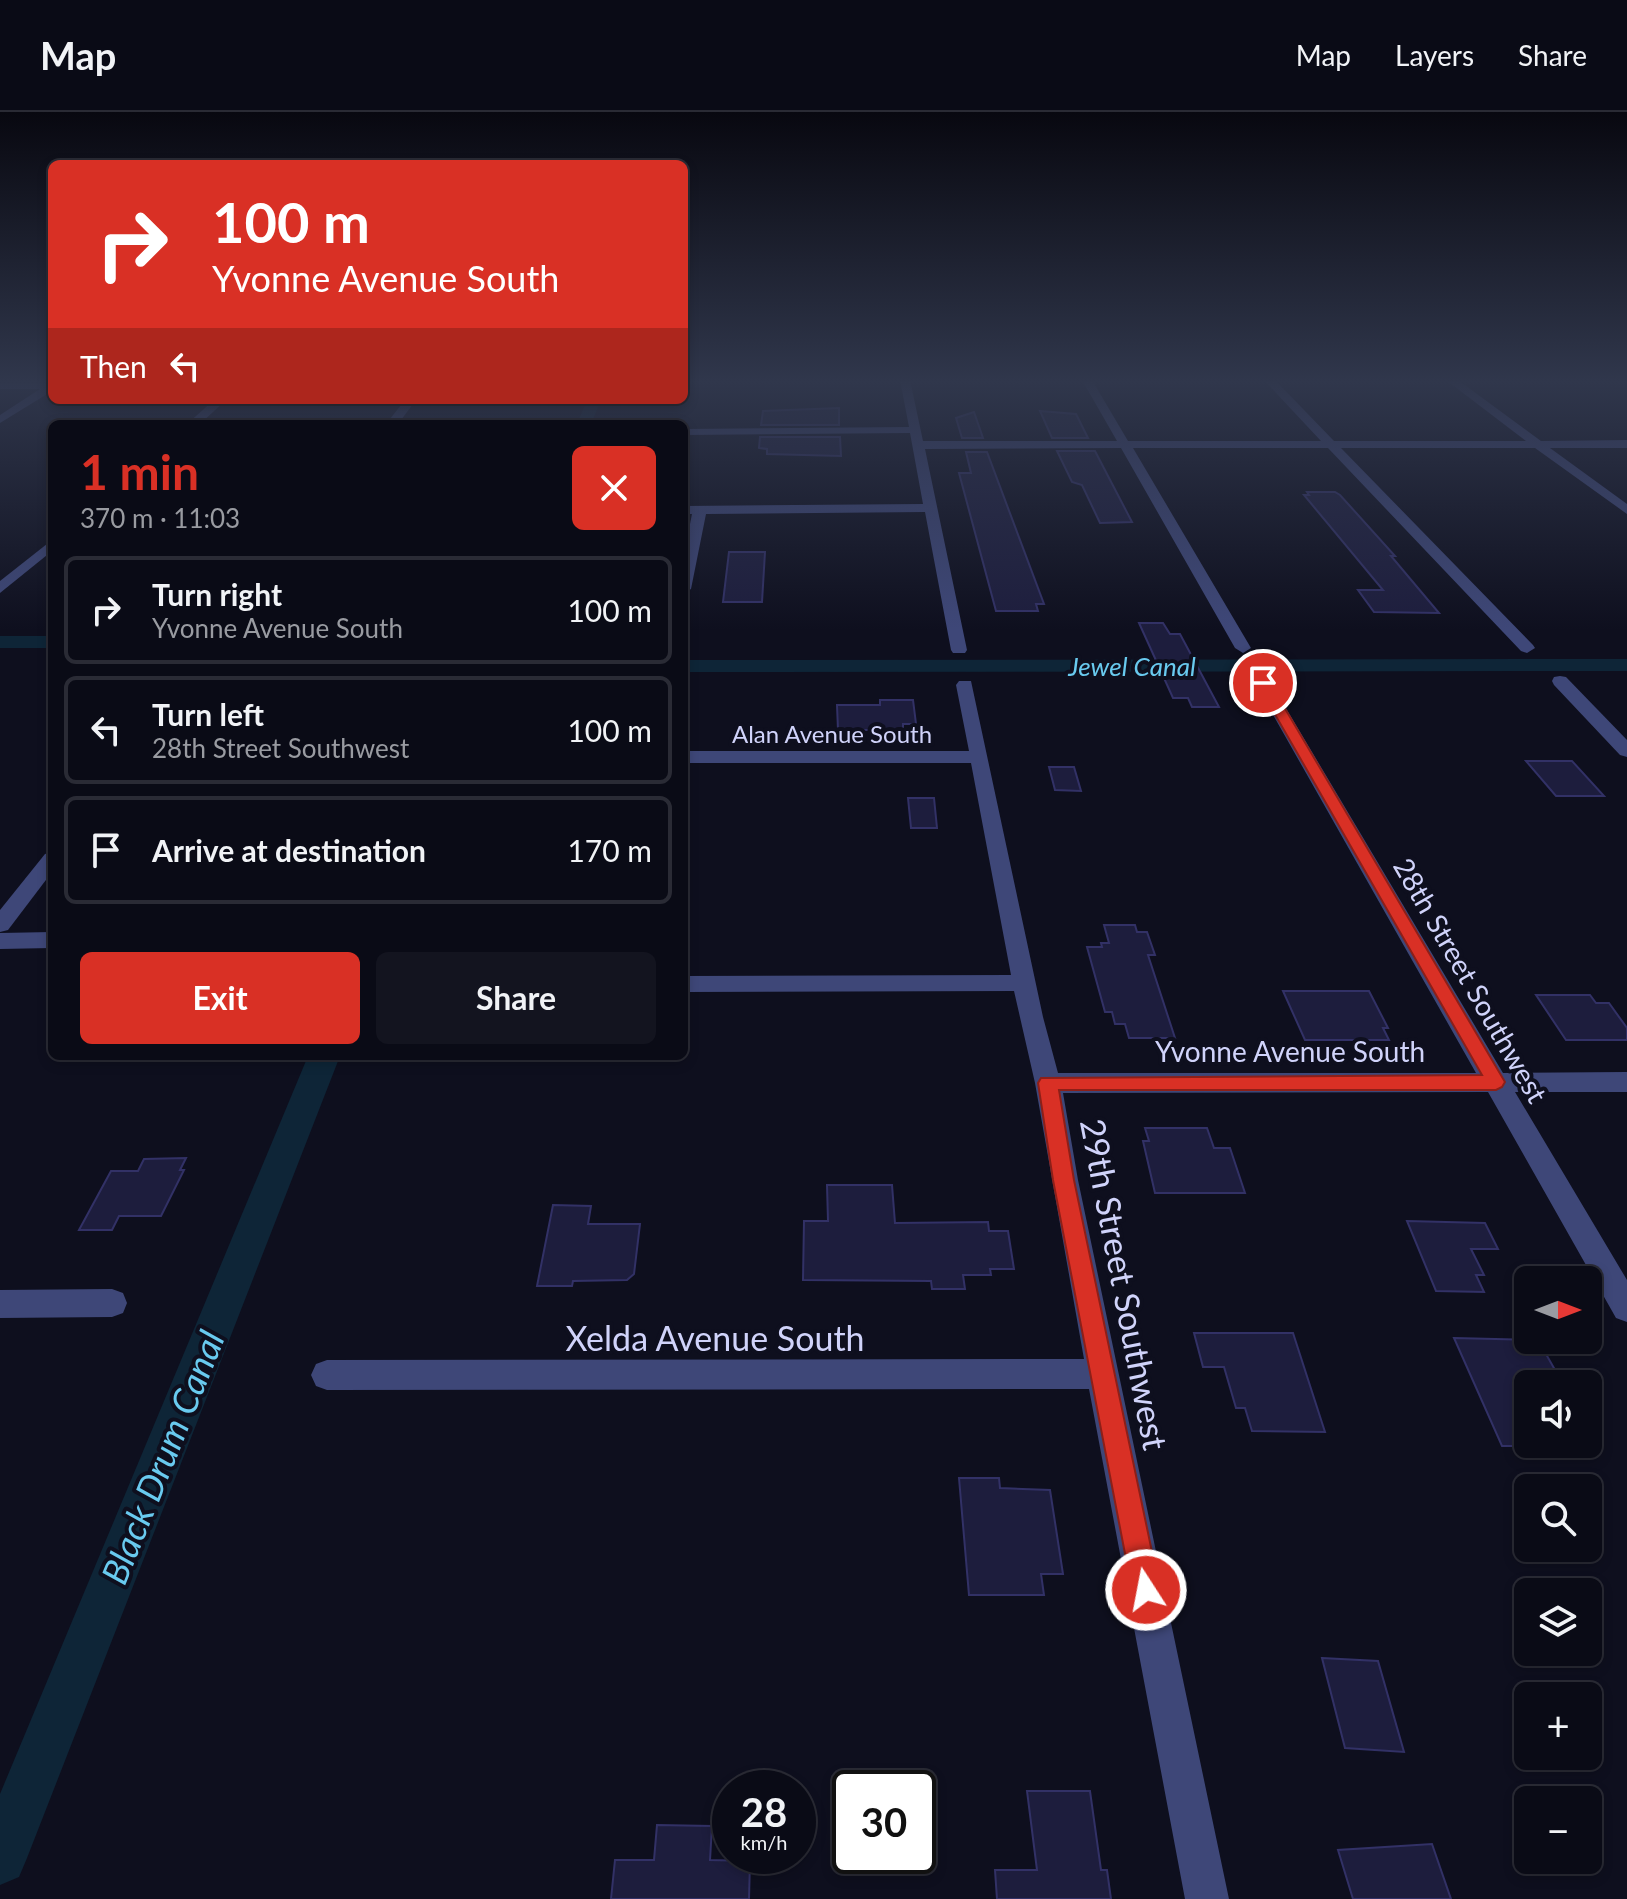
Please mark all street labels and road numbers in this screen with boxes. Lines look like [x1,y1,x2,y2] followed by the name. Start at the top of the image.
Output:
[732,719,932,748] street label: Alan Avenue South
[1387,851,1555,1109] street label: 28th Street Southwest
[1155,1034,1425,1068] street label: Yvonne Avenue South
[1073,1115,1177,1453] street label: 29th Street Southwest
[565,1317,865,1358] street label: Xelda Avenue South

